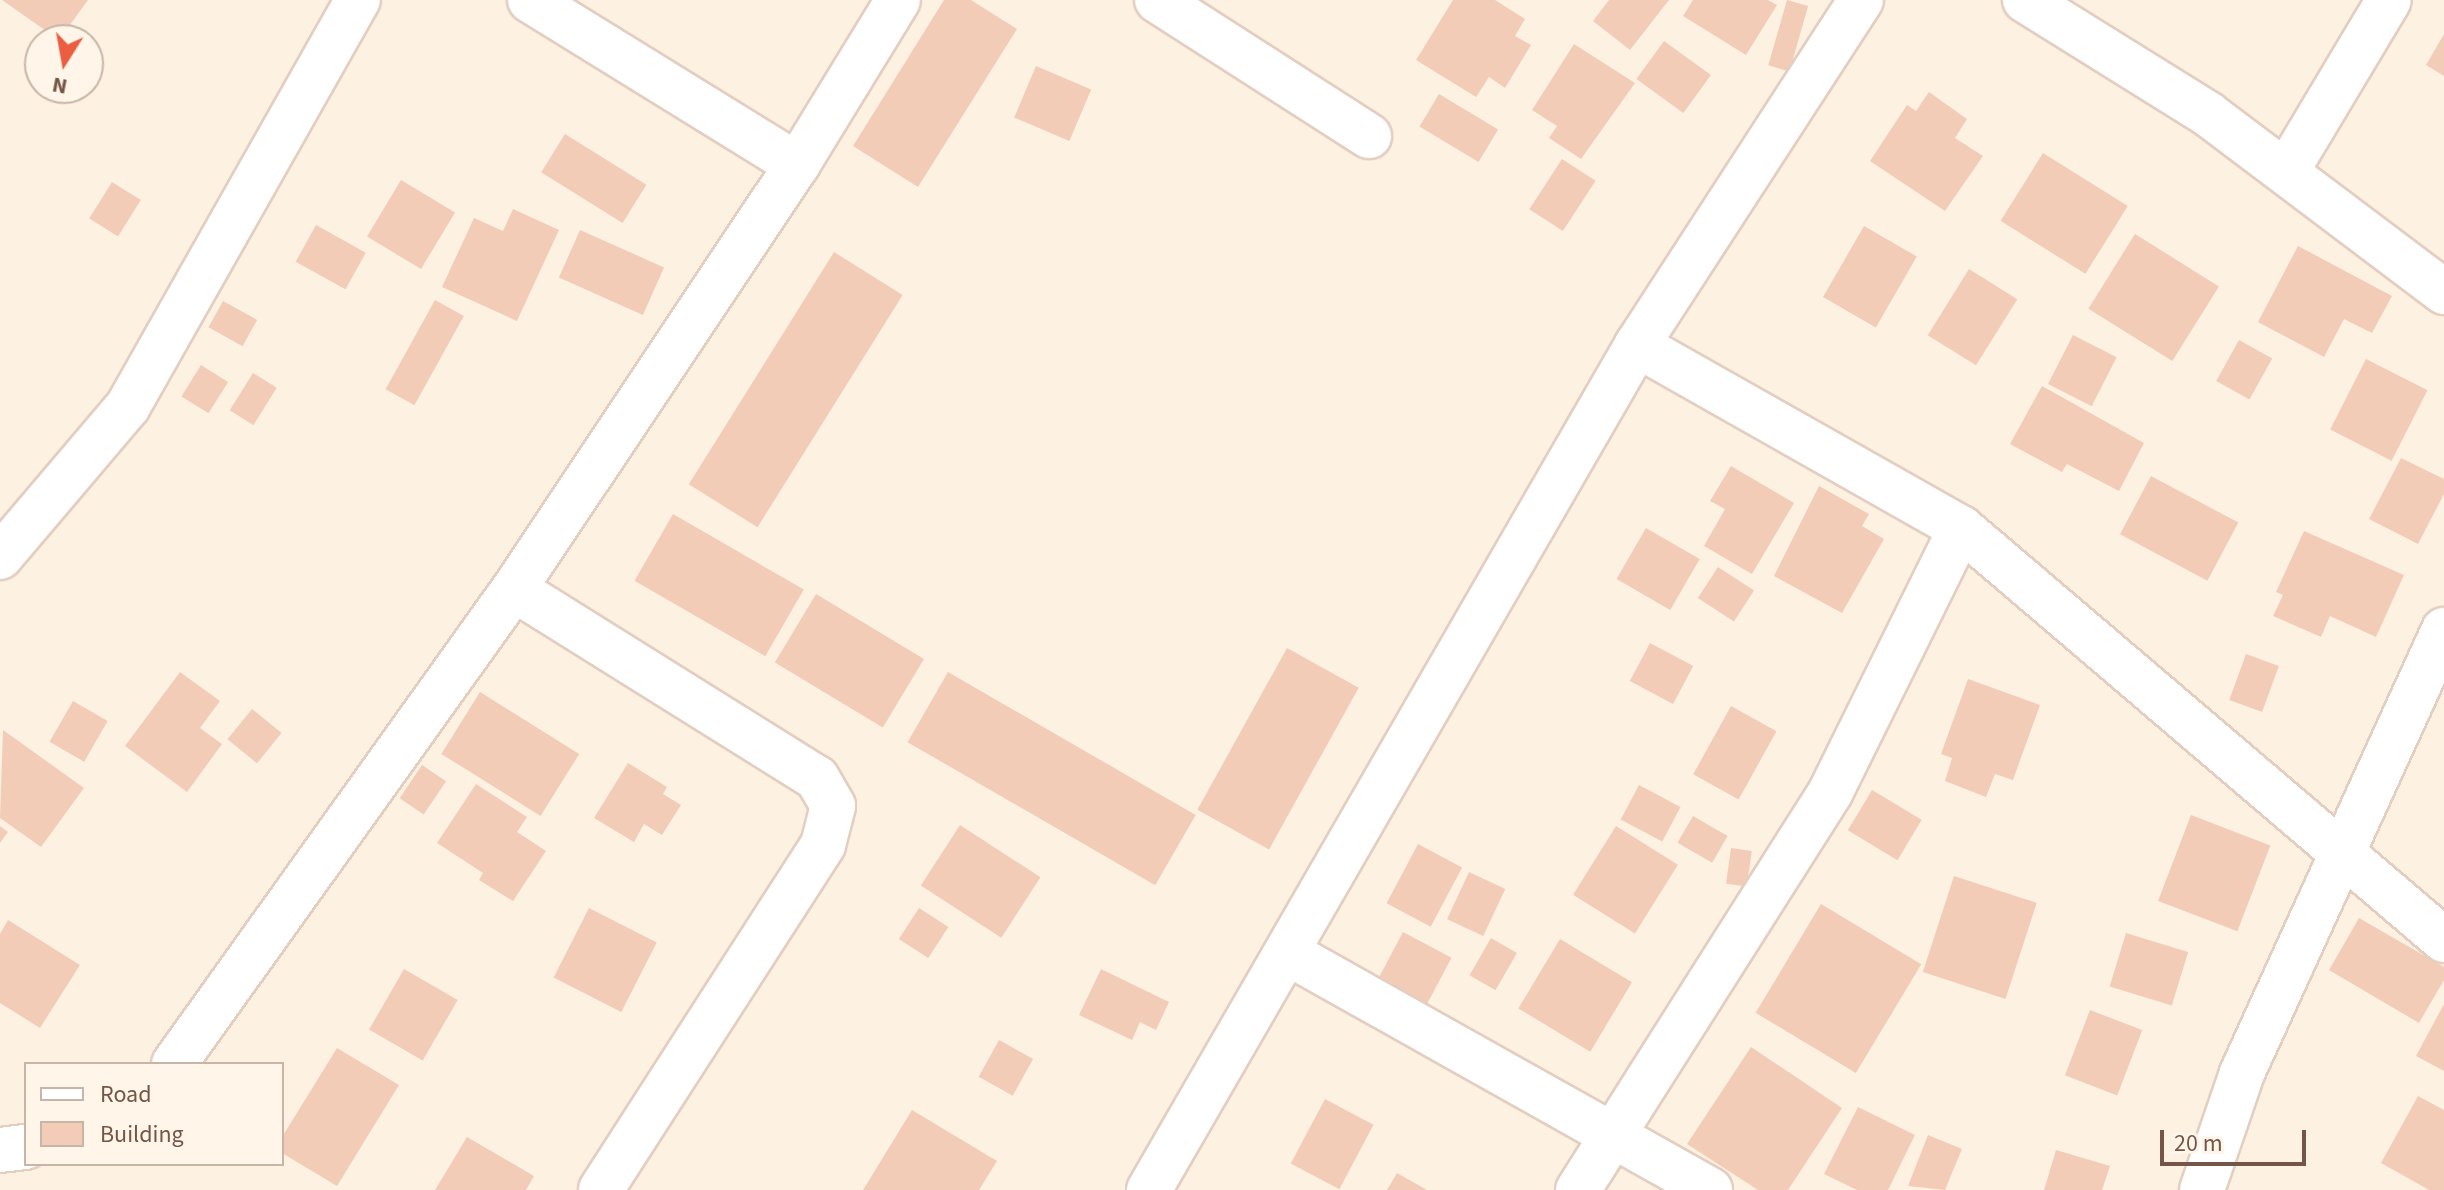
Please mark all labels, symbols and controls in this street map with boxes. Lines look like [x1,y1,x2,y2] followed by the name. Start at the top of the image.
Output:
[24,24,104,104] north arrow
[50,68,70,103] text: N
[24,1062,284,1166] legend
[100,1077,152,1112] text: Road
[2164,1114,2310,1164] scale bar
[100,1117,184,1152] text: Building
[2174,1126,2223,1161] text: 20 m

